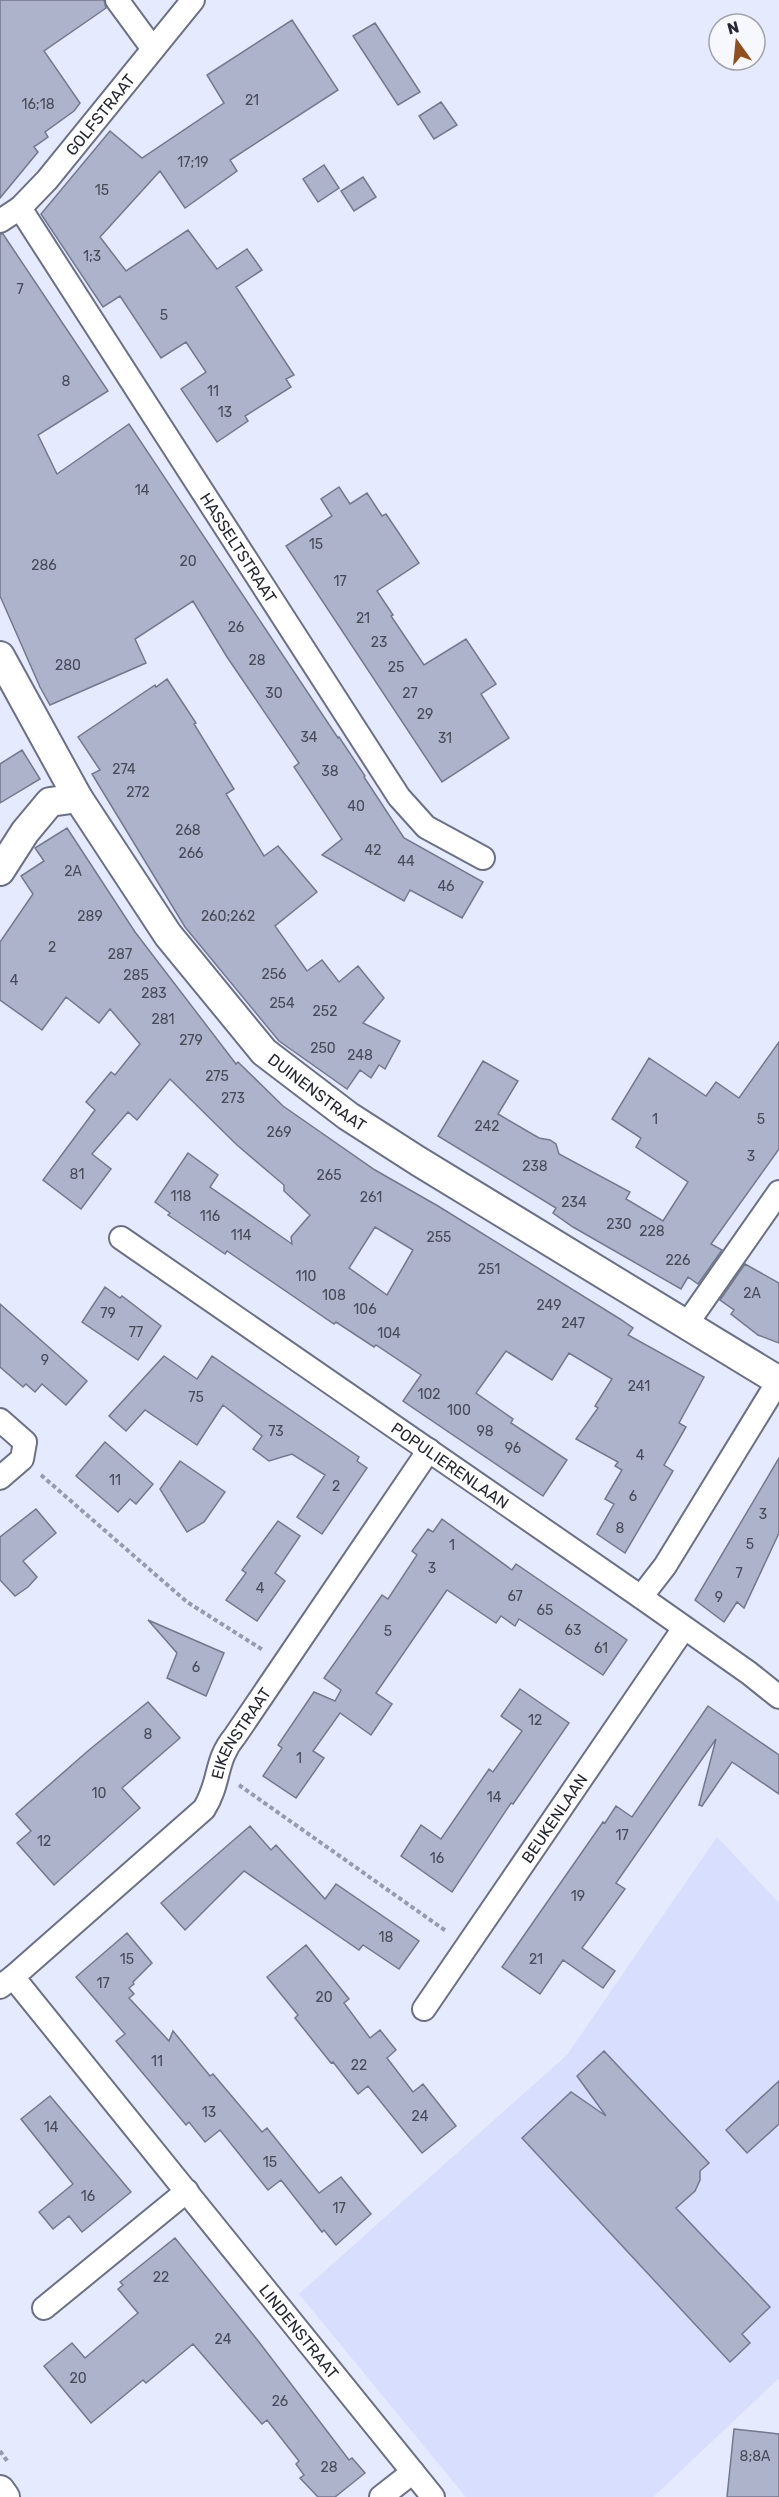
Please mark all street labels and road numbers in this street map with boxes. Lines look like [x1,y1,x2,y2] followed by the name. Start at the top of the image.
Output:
[62,70,139,159] street label: GOLFSTRAAT
[196,489,281,607] street label: HASSELTSTRAAT
[264,1050,370,1135] street label: DUINENSTRAAT
[387,1418,512,1513] street label: POPULIERENLAAN
[208,1684,275,1781] street label: EIKENSTRAAT
[518,1770,592,1867] street label: BEUKENLAAN
[255,2281,343,2383] street label: LINDENSTRAAT

